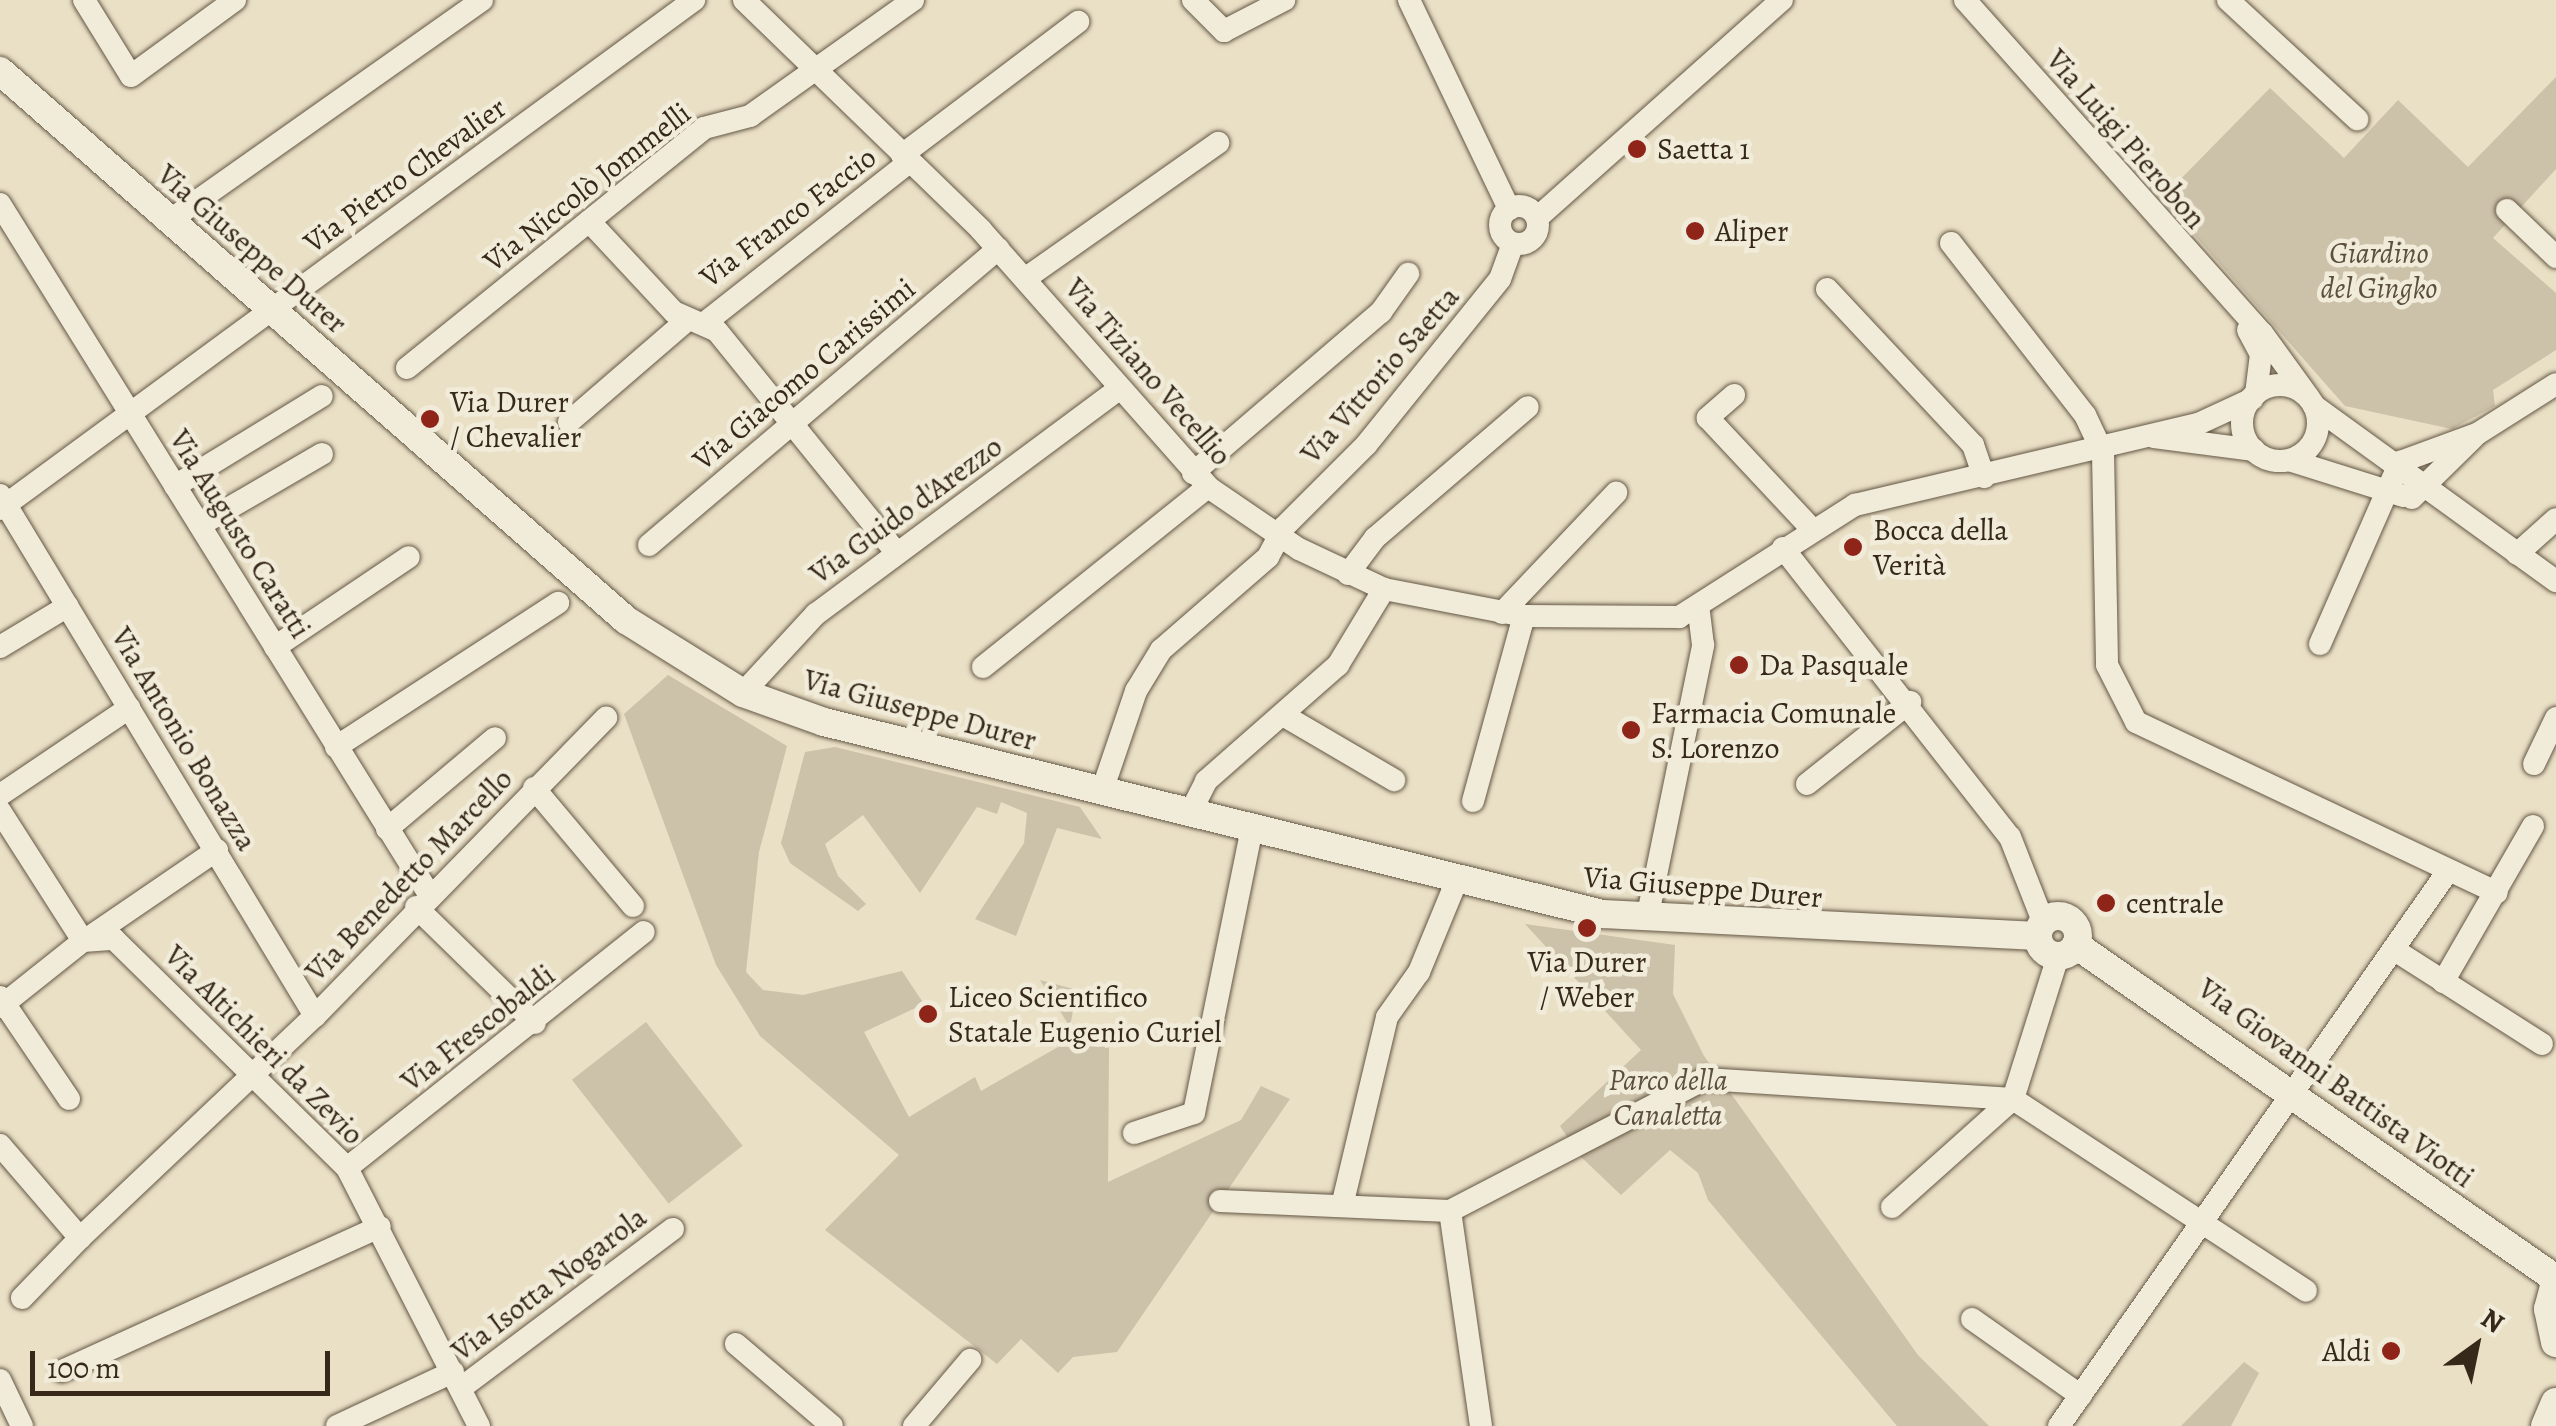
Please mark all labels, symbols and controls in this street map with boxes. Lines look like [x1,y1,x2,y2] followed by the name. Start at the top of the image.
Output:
[2038,42,2214,236] street label: Via Luigi Pierobon
[297,89,513,261] street label: Via Pietro Chevalier
[476,95,698,279] street label: Via Niccolò Jommelli
[1657,131,1750,167] place label: Saetta 1
[1626,138,1648,160] marker: Saetta 1
[693,139,883,295] street label: Via Franco Faccio
[150,157,354,341] street label: Via Giuseppe Durer
[1715,213,1788,249] place label: Aliper
[1684,220,1706,242] marker: Aliper
[2321,235,2437,306] park label: Giardino del Gingko
[686,271,922,477] street label: Via Giacomo Carissimi
[1057,271,1239,473] street label: Via Tiziano Vecellio
[1293,279,1467,471] street label: Via Vittorio Saetta
[450,384,582,454] place label: Via Durer / Chevalier
[419,408,441,430] marker: Via Durer / Chevalier
[161,423,319,645] street label: Via Augusto Caratti
[803,428,1009,592] street label: Via Guido d'Arezzo
[1873,512,2008,582] place label: Bocca della Verità
[1842,536,1864,558] marker: Bocca della Verità
[103,621,265,857] street label: Via Antonio Bonazza
[1759,647,1908,683] place label: Da Pasquale
[1728,654,1750,676] marker: Da Pasquale
[800,662,1040,758] street label: Via Giuseppe Durer
[1651,695,1896,766] place label: Farmacia Comunale S. Lorenzo
[1620,719,1642,741] marker: Farmacia Comunale S. Lorenzo
[298,761,520,989] street label: Via Benedetto Marcello
[1582,859,1824,915] street label: Via Giuseppe Durer
[2126,885,2224,921] place label: centrale
[2095,892,2117,914] marker: centrale
[1576,917,1598,939] marker: Via Durer / Weber
[157,938,371,1152] street label: Via Altichieri da Zevio
[1528,944,1646,1014] place label: Via Durer / Weber
[394,957,562,1099] street label: Via Frescobaldi
[2191,971,2481,1195] street label: Via Giovanni Battista Viotti
[948,979,1222,1050] place label: Liceo Scientifico Statale Eugenio Curiel
[917,1003,939,1025] marker: Liceo Scientifico Statale Eugenio Curiel
[1608,1062,1728,1132] park label: Parco della Canaletta
[445,1199,653,1369] street label: Via Isotta Nogarola
[2426,1296,2526,1396] north arrow
[2473,1299,2511,1342] text: N
[35,1331,335,1393] scale bar
[2322,1333,2371,1369] place label: Aldi
[2380,1340,2402,1362] marker: Aldi
[47,1348,120,1388] text: 100 m

